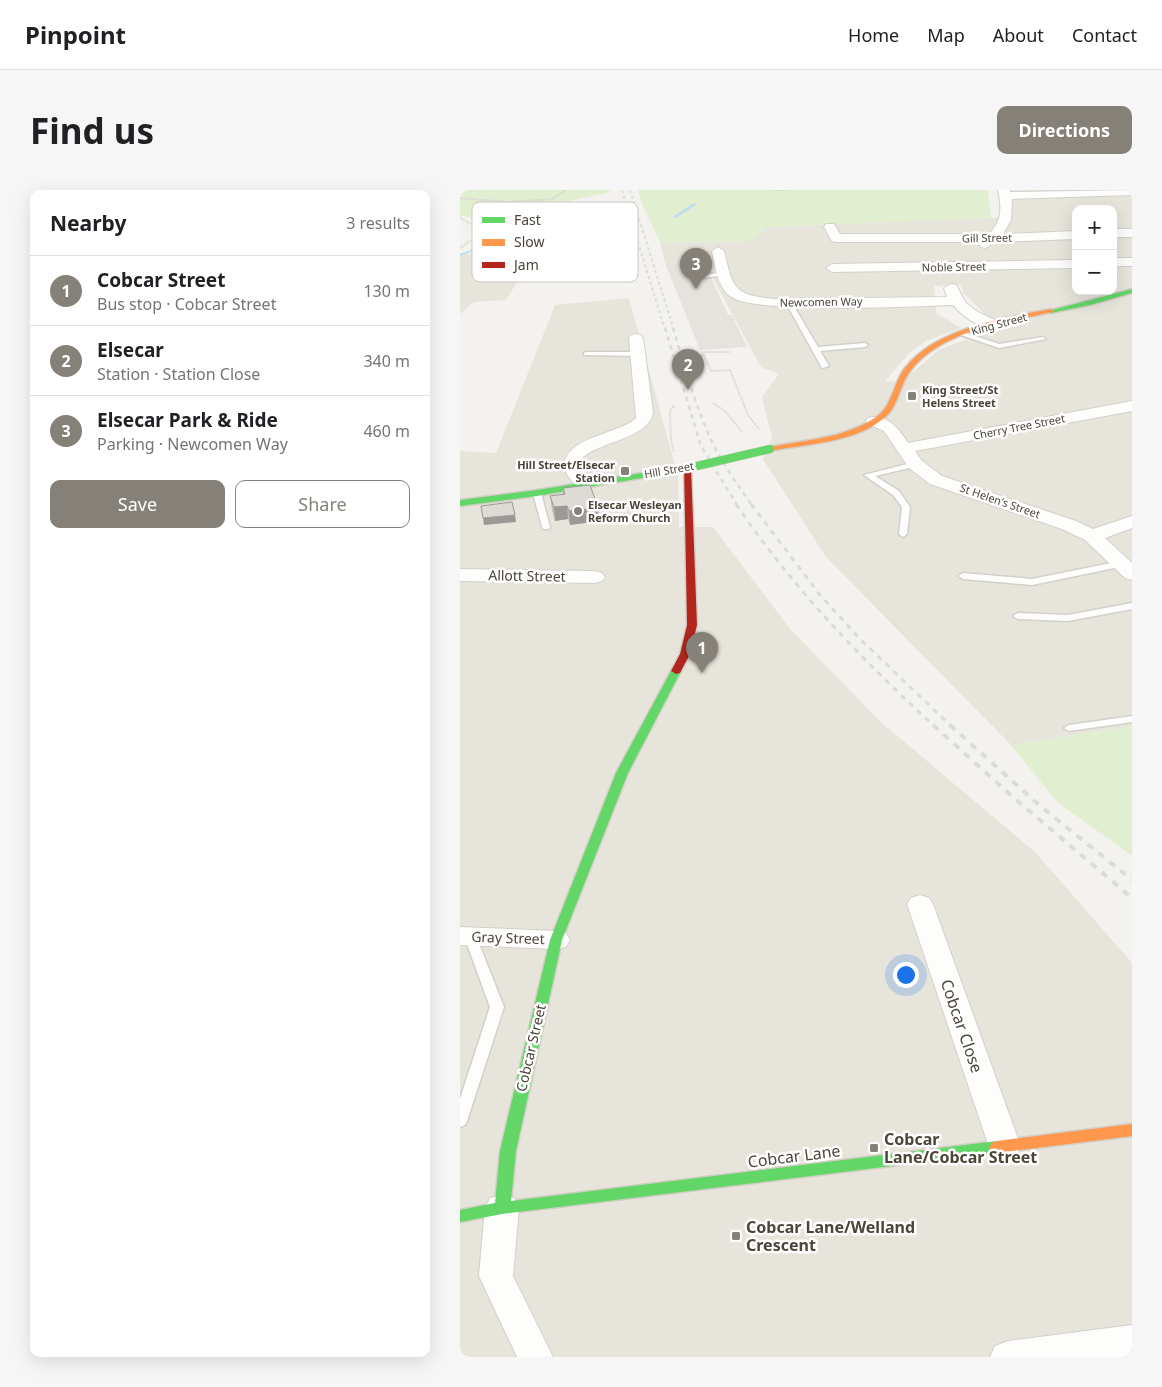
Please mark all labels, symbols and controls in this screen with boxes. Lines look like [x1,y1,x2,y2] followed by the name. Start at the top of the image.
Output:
[25,18,126,51] text: Pinpoint
[848,23,899,47] text: Home
[927,23,965,47] text: Map
[993,23,1044,47] text: About
[1072,23,1137,47] text: Contact
[997,106,1132,154] button: Directions
[30,107,154,154] text: Find us
[472,202,638,282] legend
[1072,205,1117,295] map controls
[1072,205,1117,250] button: +
[50,209,126,237] text: Nearby
[514,210,541,229] text: Fast
[346,212,410,234] text: 3 results
[962,230,1012,245] street label: Gill Street
[514,232,545,251] text: Slow
[680,248,712,289] pin: 3
[1072,250,1117,295] button: −
[512,255,539,274] text: Jam
[922,258,986,275] street label: Noble Street
[97,267,225,293] text: Cobcar Street
[61,280,71,302] text: 1
[363,280,410,302] text: 130 m
[97,293,276,315] text: Bus stop · Cobcar Street
[779,293,863,310] street label: Newcomen Way
[969,309,1028,338] street label: King Street
[97,337,164,363] text: Elsecar
[672,349,704,390] pin: 2
[61,350,71,372] text: 2
[363,350,410,372] text: 340 m
[97,363,260,385] text: Station · Station Close
[922,382,999,410] place label: King Street/St Helens Street
[906,390,918,402] marker: King Street/St Helens Street
[97,407,278,433] text: Elsecar Park & Ride
[972,410,1066,443] street label: Cherry Tree Street
[61,420,71,442] text: 3
[363,420,410,442] text: 460 m
[97,433,288,455] text: Parking · Newcomen Way
[517,457,615,485] place label: Hill Street/Elsecar Station
[643,458,695,481] street label: Hill Street
[619,465,631,477] marker: Hill Street/Elsecar Station
[50,480,225,528] button: Save
[235,480,410,528] button: Share
[958,480,1042,521] street label: St Helen's Street
[588,497,682,525] place label: Elsecar Wesleyan Reform Church
[572,505,584,517] marker: Elsecar Wesleyan Reform Church
[488,565,566,586] street label: Allott Street
[686,632,718,673] pin: 1
[471,927,545,948] street label: Gray Street
[893,962,919,988] your location
[936,976,988,1076] street label: Cobcar Close
[511,1002,550,1093] street label: Cobcar Street
[884,1128,1037,1168] place label: Cobcar Lane/Cobcar Street
[746,1139,842,1173] street label: Cobcar Lane
[868,1142,880,1154] marker: Cobcar Lane/Cobcar Street
[746,1216,915,1256] place label: Cobcar Lane/Welland Crescent
[730,1230,742,1242] marker: Cobcar Lane/Welland Crescent

